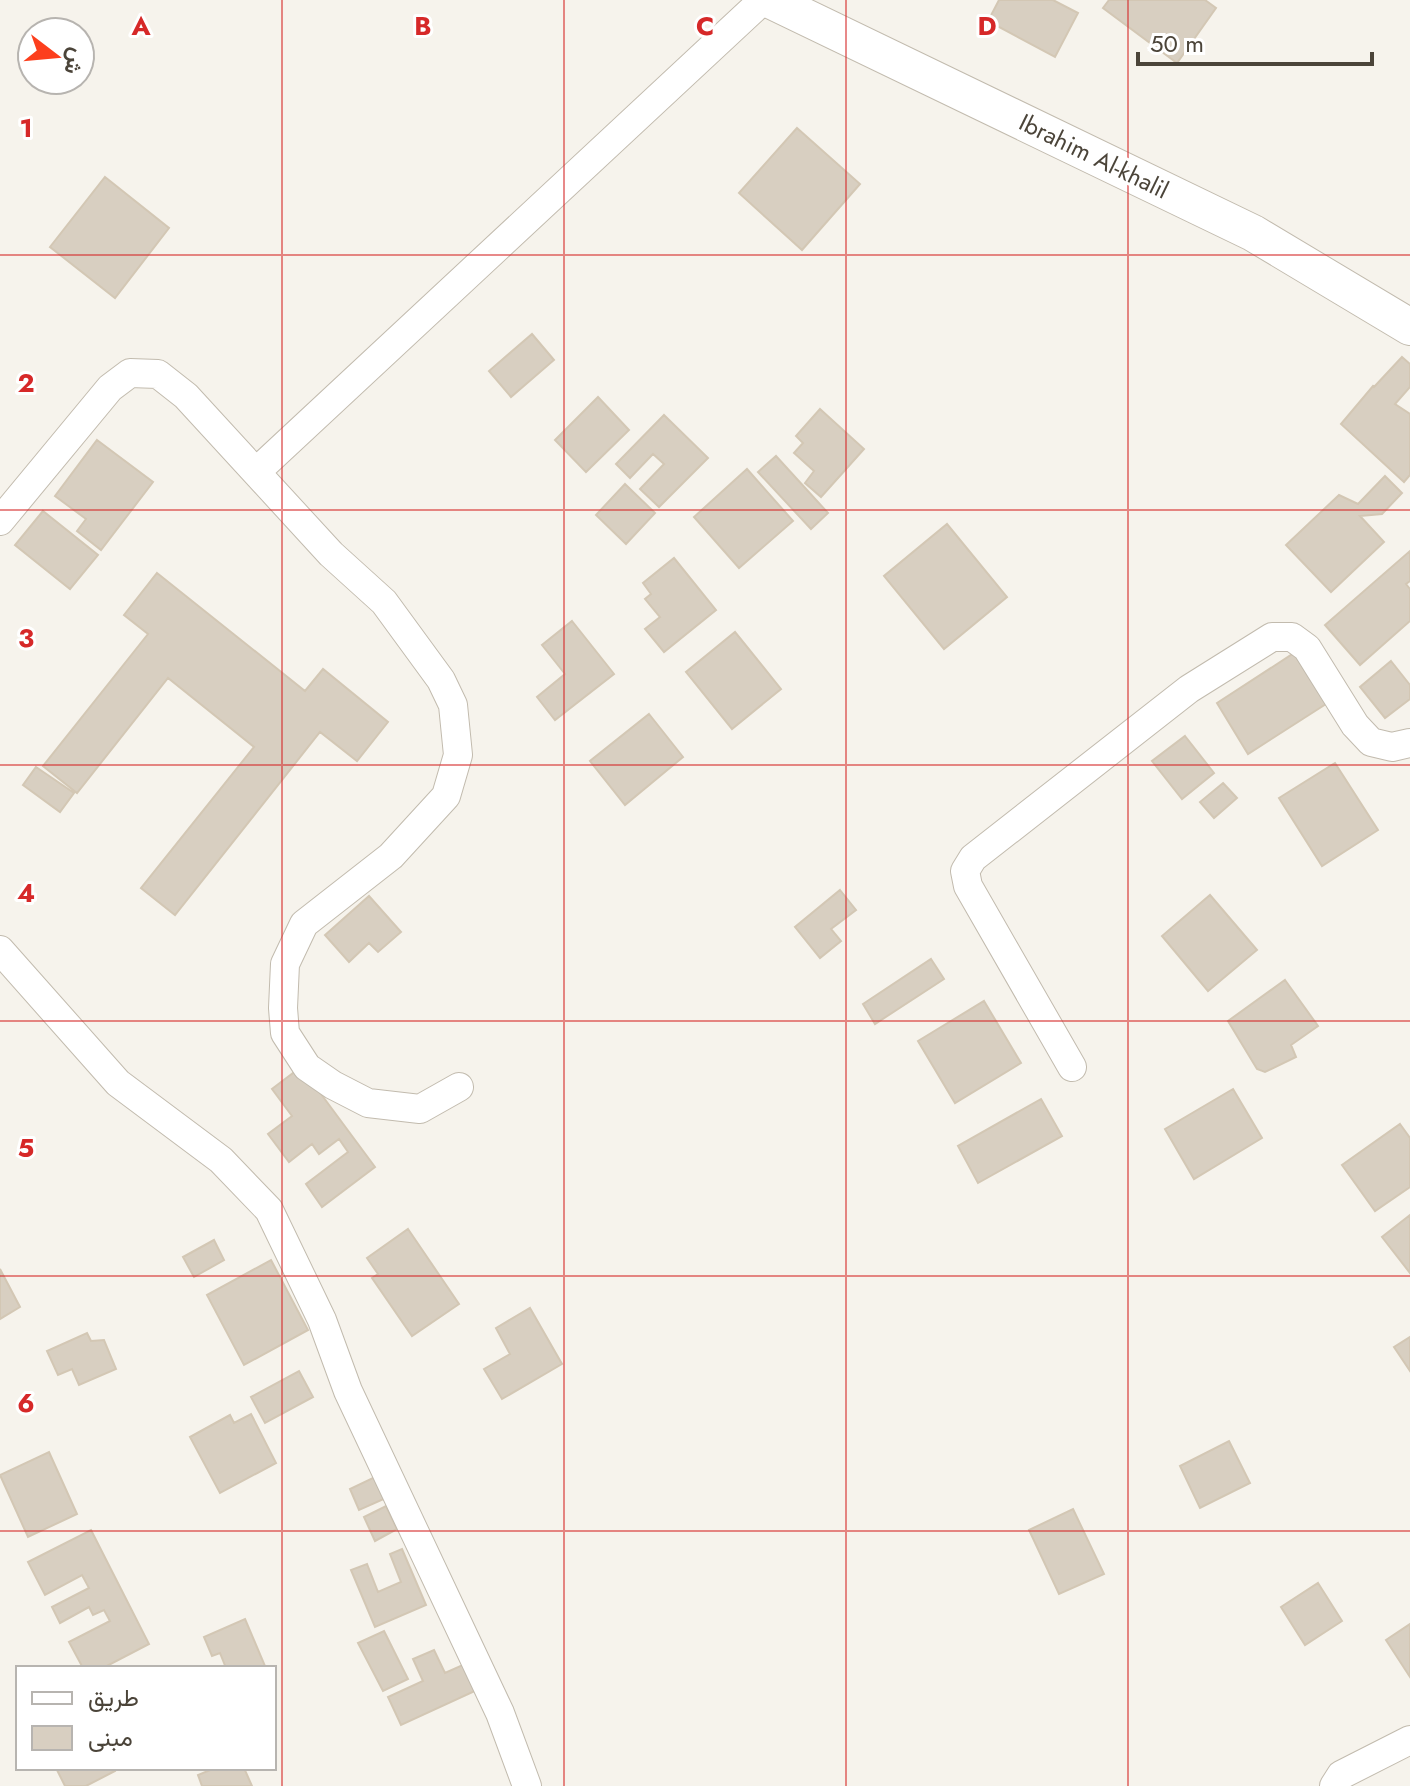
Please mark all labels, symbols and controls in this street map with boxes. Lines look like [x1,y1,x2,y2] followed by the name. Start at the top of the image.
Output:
[130,7,151,45] text: A
[414,7,432,45] text: B
[696,7,714,45] text: C
[977,7,997,45] text: D
[16,16,96,96] north arrow
[1138,16,1372,66] scale bar
[1150,26,1204,61] text: 50 m
[56,44,94,79] text: ش
[1013,105,1175,207] street label: Ibrahim Al-khalil
[19,109,33,147] text: 1
[17,364,35,402] text: 2
[18,619,34,657] text: 3
[17,874,35,912] text: 4
[18,1129,34,1167] text: 5
[17,1384,35,1422] text: 6
[16,1666,276,1770] legend
[88,1680,139,1715] text: طريق
[88,1720,133,1755] text: مبنى

